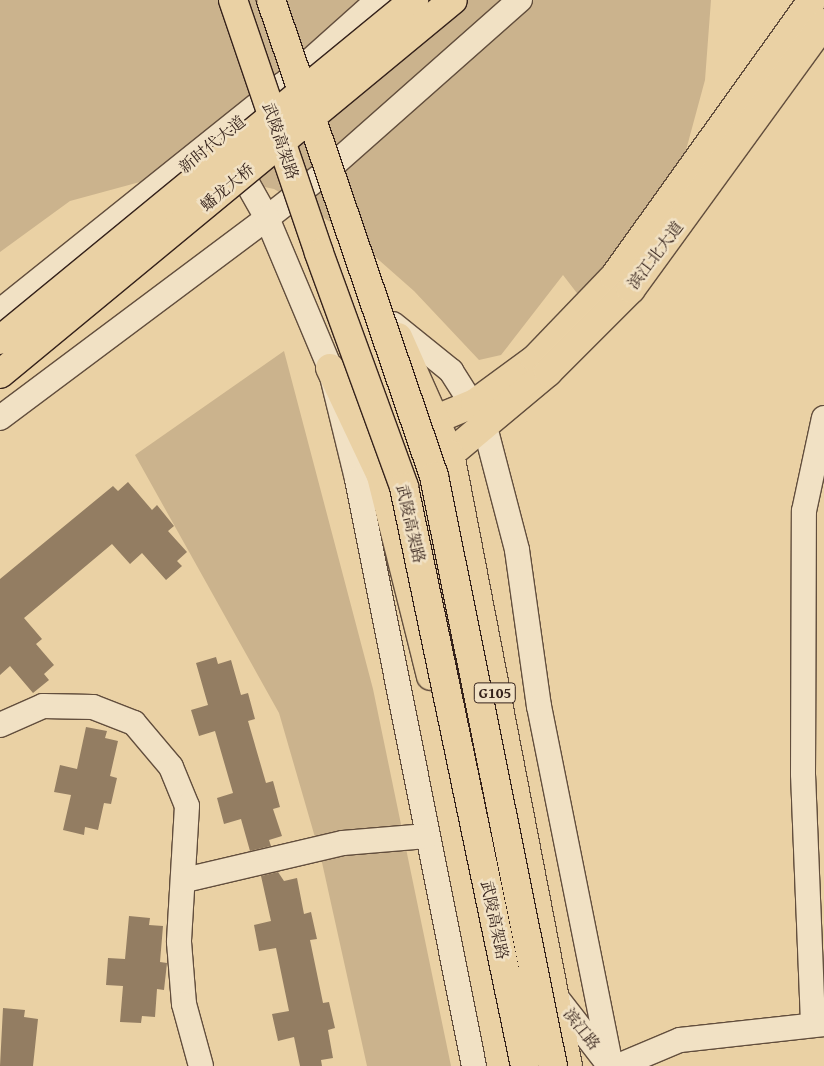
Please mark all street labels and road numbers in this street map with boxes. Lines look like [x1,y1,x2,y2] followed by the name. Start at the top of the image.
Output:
[259,100,303,182] street label: 武陵高架路
[175,111,249,177] street label: 新时代大道
[196,159,258,215] street label: 蟠龙大桥
[623,217,687,293] street label: 滨江北大道
[393,483,429,565] street label: 武陵高架路
[474,680,516,706] road number: G105
[477,879,513,961] street label: 武陵高架路
[560,1004,604,1054] street label: 滨江路

